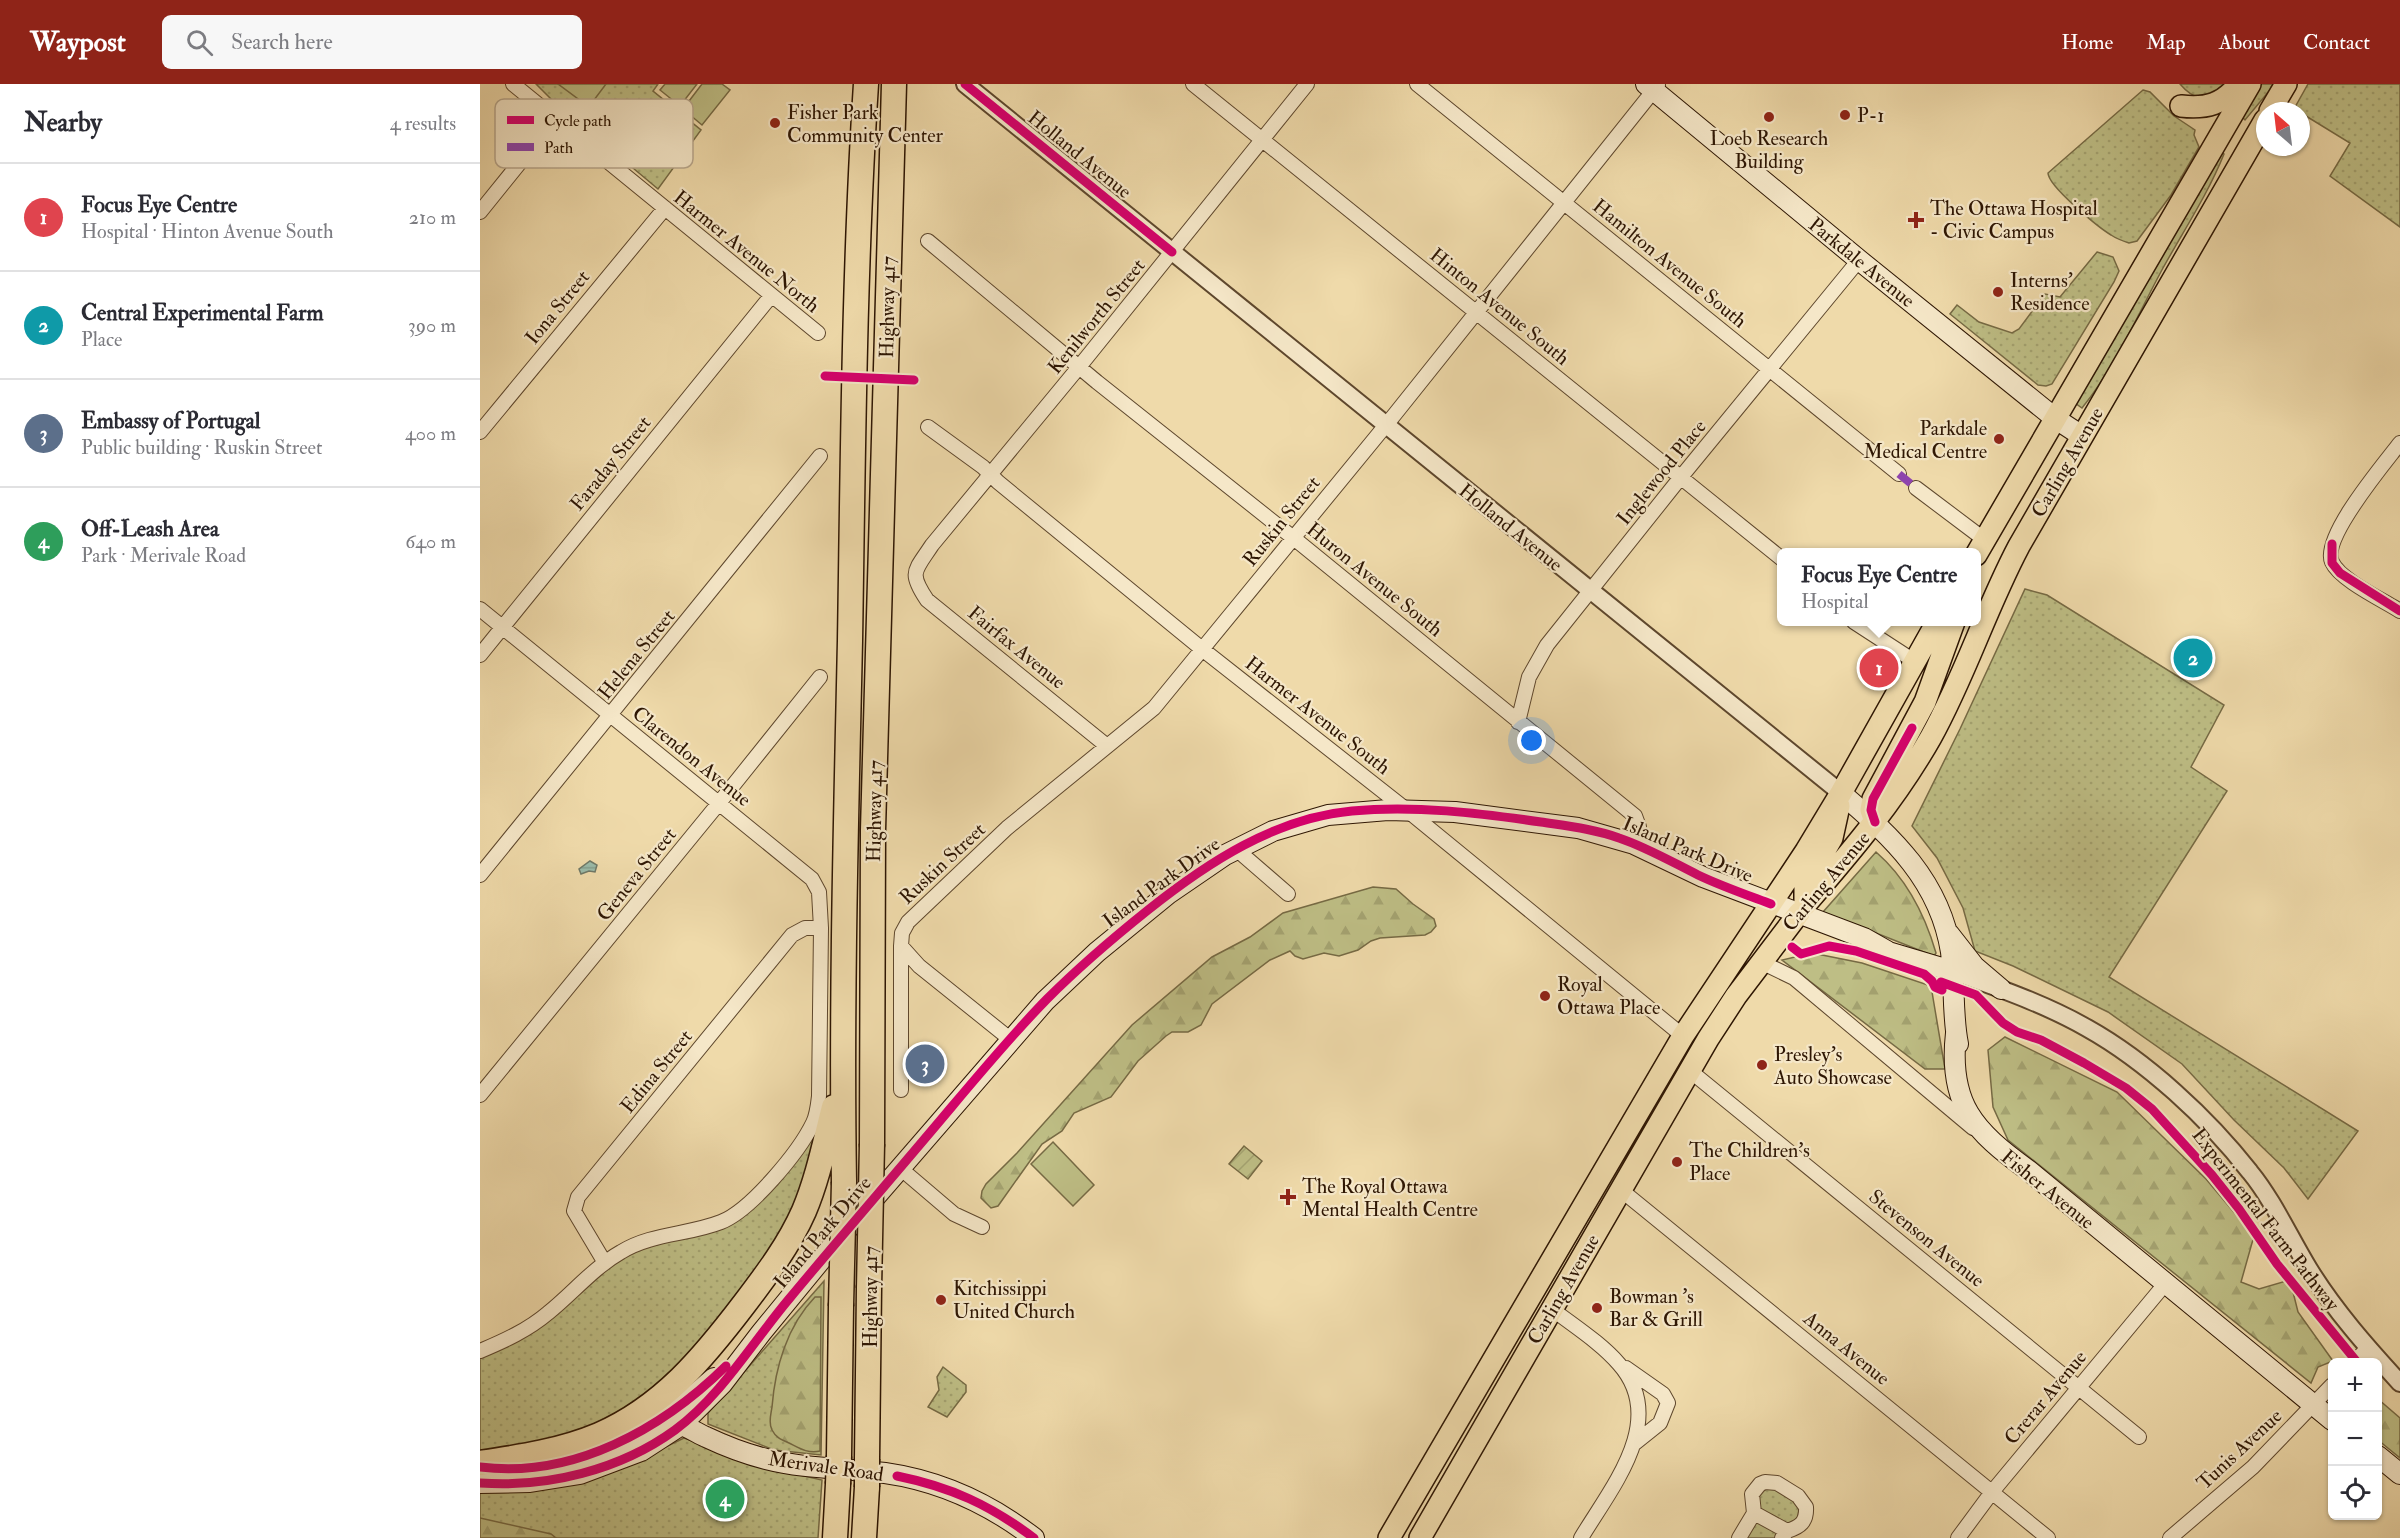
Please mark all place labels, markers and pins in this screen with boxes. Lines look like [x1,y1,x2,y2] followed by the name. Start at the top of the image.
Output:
[787,100,944,148] place label: Fisher Park Community Center
[1857,103,1884,128] place label: P-1
[1838,108,1852,122] marker: P-1
[1762,110,1776,124] marker: Loeb Research Building
[768,116,782,130] marker: Fisher Park Community Center
[1710,126,1829,174] place label: Loeb Research Building
[1930,196,2098,245] place label: The Ottawa Hospital - Civic Campus
[1907,211,1925,229] marker: The Ottawa Hospital - Civic Campus
[2010,268,2090,316] place label: Interns' Residence
[1991,285,2005,299] marker: Interns' Residence
[1863,416,1987,464] place label: Parkdale Medical Centre
[1992,432,2006,446] marker: Parkdale Medical Centre
[2174,636,2212,680] pin: 2
[1860,646,1898,690] pin: 1
[1557,972,1660,1020] place label: Royal Ottawa Place
[1538,989,1552,1003] marker: Royal Ottawa Place
[906,1042,944,1086] pin: 3
[1773,1042,1892,1090] place label: Presley's Auto Showcase
[1755,1058,1769,1072] marker: Presley's Auto Showcase
[1689,1138,1810,1186] place label: The Children's Place
[1670,1155,1684,1169] marker: The Children's Place
[1302,1174,1478,1222] place label: The Royal Ottawa Mental Health Centre
[1279,1188,1297,1206] marker: The Royal Ottawa Mental Health Centre
[953,1276,1075,1324] place label: Kitchissippi United Church
[1609,1284,1703,1332] place label: Bowman 's Bar & Grill
[934,1293,948,1307] marker: Kitchissippi United Church
[1590,1301,1604,1315] marker: Bowman 's Bar & Grill
[706,1476,744,1522] pin: 4

